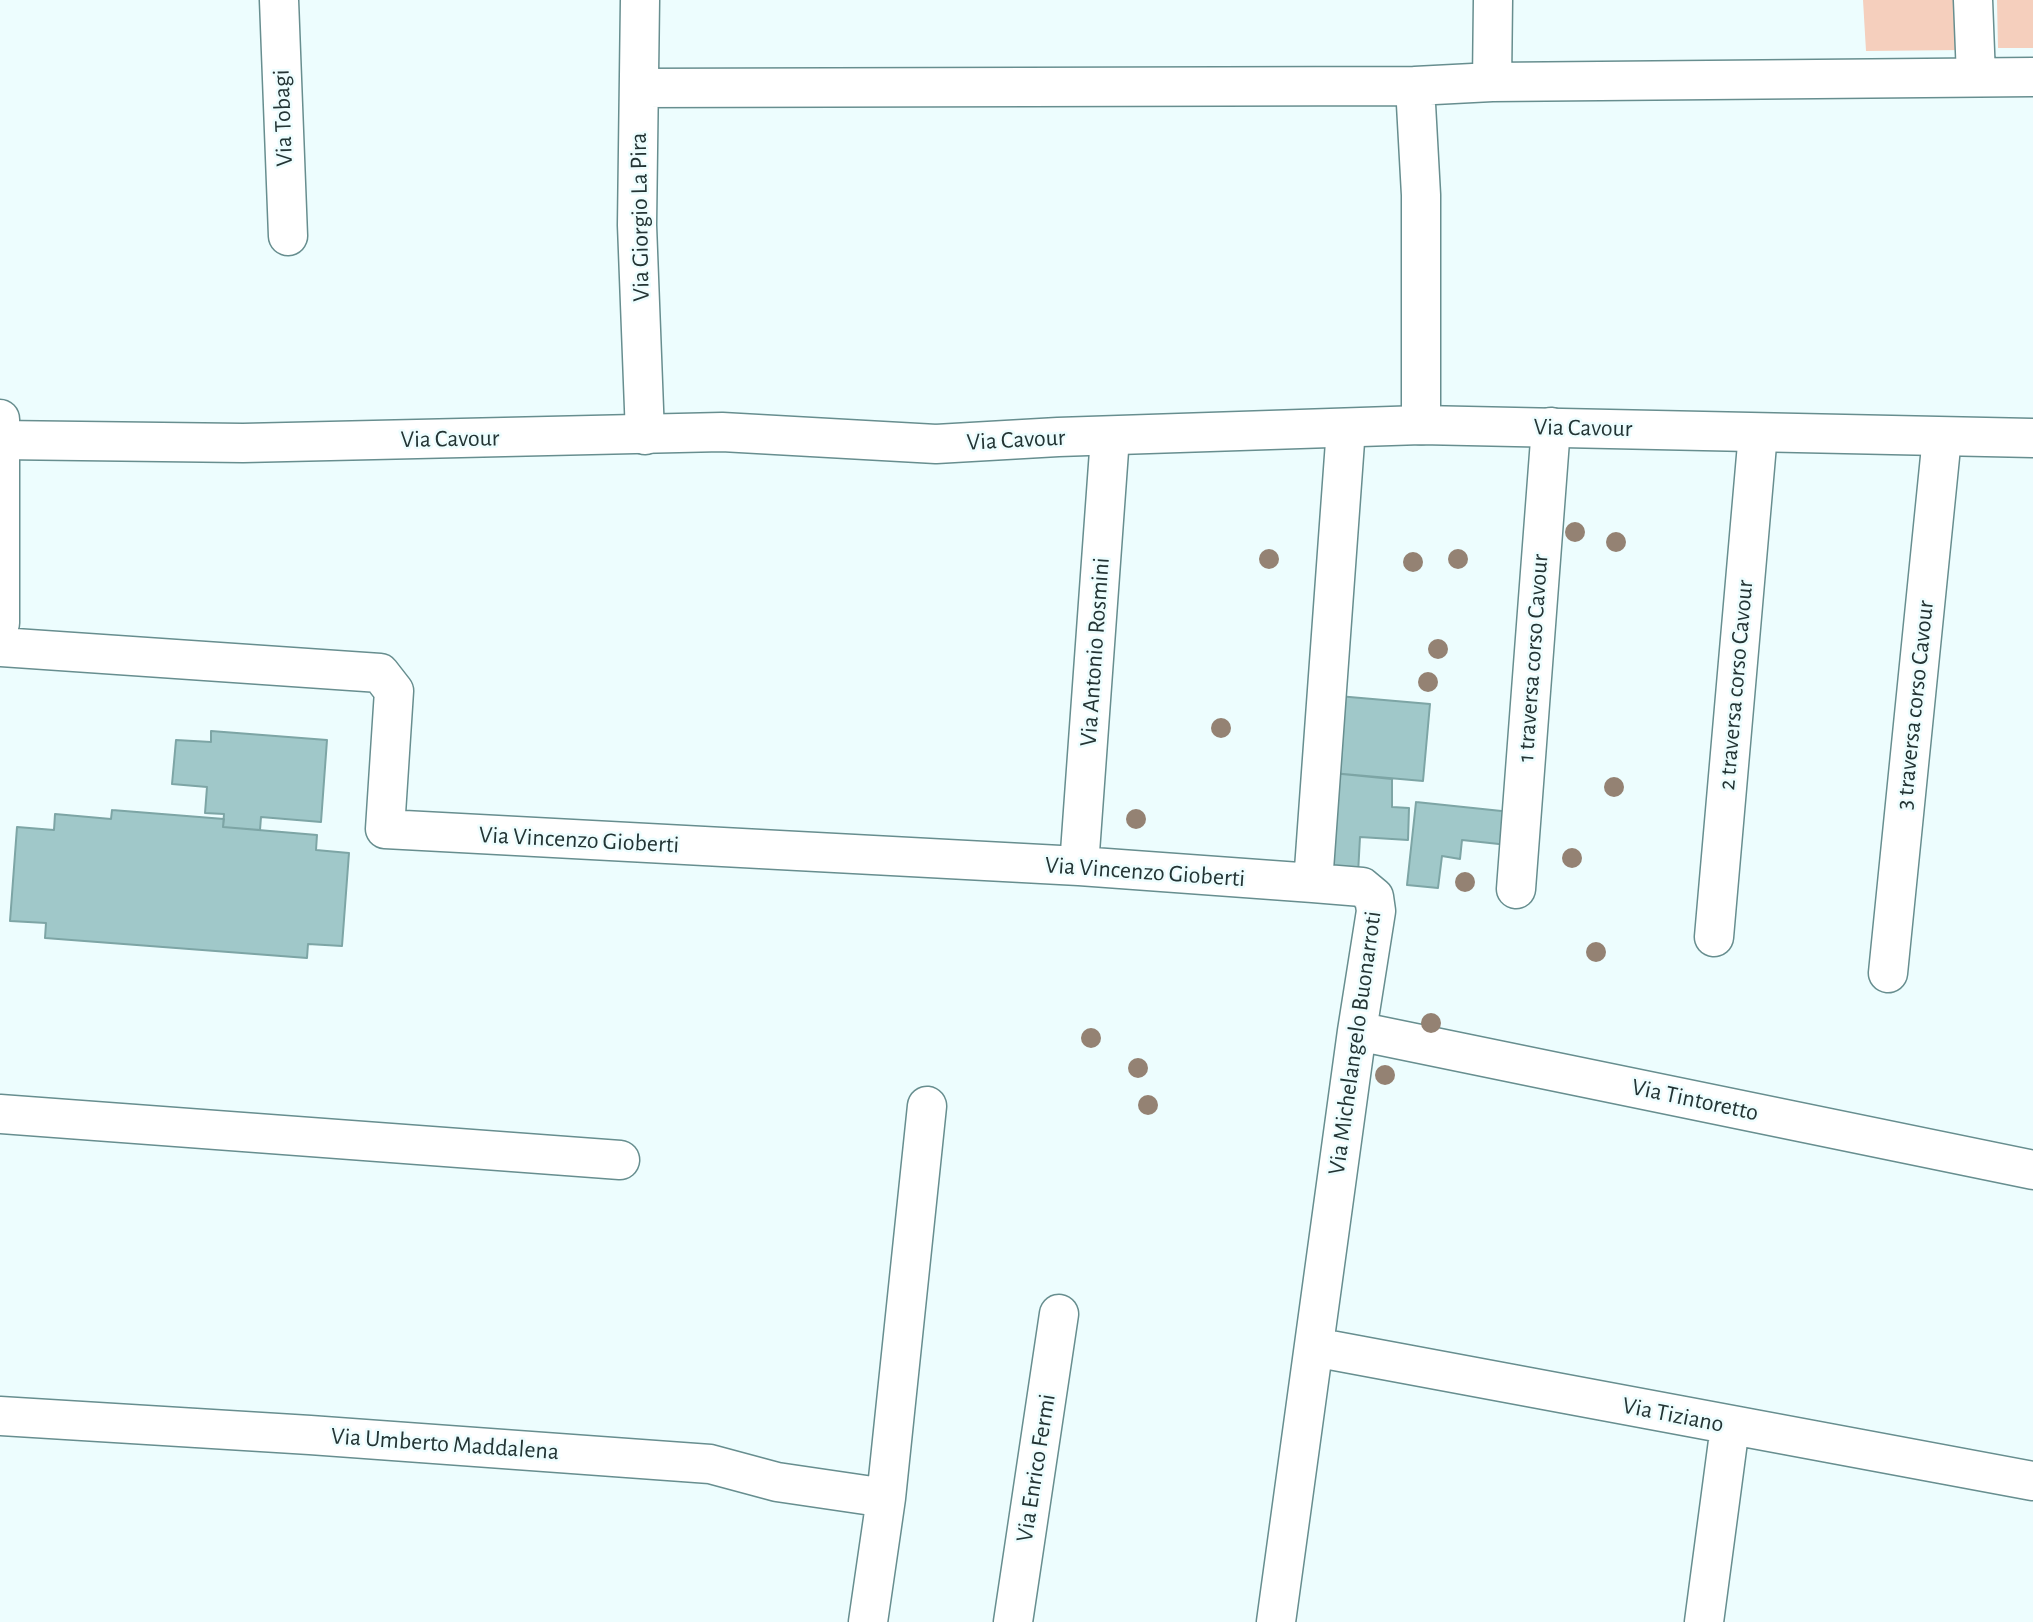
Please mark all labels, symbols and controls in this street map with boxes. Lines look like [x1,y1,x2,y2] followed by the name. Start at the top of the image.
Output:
[267,69,299,167] street label: Via Tobagi
[624,132,656,302] street label: Via Giorgio La Pira
[1533,413,1633,443] street label: Via Cavour
[966,423,1066,457] street label: Via Cavour
[400,424,500,454] street label: Via Cavour
[1511,553,1555,763] street label: 1 traversa corso Cavour
[1074,556,1116,748] street label: Via Antonio Rosmini
[1712,579,1760,791] street label: 2 traversa corso Cavour
[1890,599,1940,811] street label: 3 traversa corso Cavour
[478,820,680,860] street label: Via Vincenzo Gioberti
[1044,851,1246,893] street label: Via Vincenzo Gioberti
[1322,909,1388,1177] street label: Via Michelangelo Buonarroti
[1629,1073,1761,1127] street label: Via Tintoretto
[1620,1391,1726,1439] street label: Via Tiziano
[1010,1392,1062,1544] street label: Via Enrico Fermi
[330,1422,560,1466] street label: Via Umberto Maddalena

